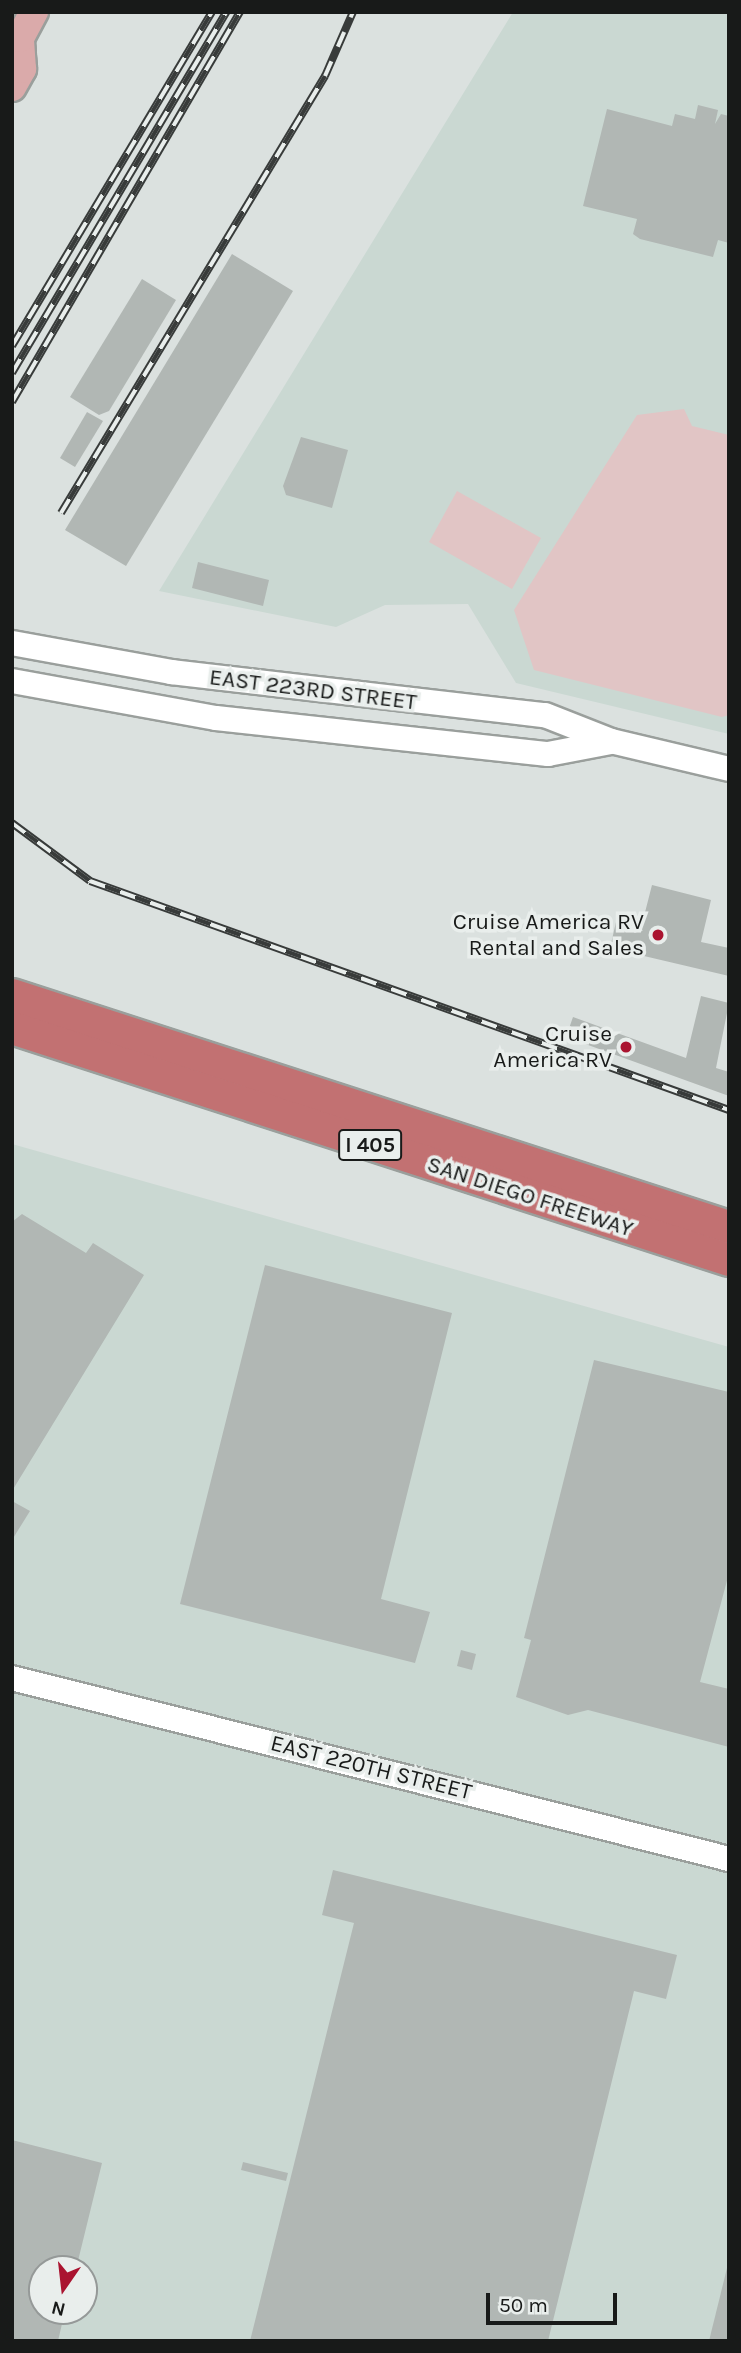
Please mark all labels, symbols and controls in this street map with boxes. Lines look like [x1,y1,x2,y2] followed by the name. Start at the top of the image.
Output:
[208,664,418,716] street label: EAST 223RD STREET
[453,908,644,962] place label: Cruise America RV Rental and Sales
[650,927,666,943] marker: Cruise America RV Rental and Sales
[493,1020,612,1074] place label: Cruise America RV
[618,1039,634,1055] marker: Cruise America RV
[337,1128,403,1162] road number: I 405
[423,1151,637,1243] street label: SAN DIEGO FREEWAY
[267,1730,475,1806] street label: EAST 220TH STREET
[28,2255,98,2325] north arrow
[489,2280,620,2324] scale bar
[499,2293,548,2317] text: 50 m
[49,2296,68,2321] text: N

